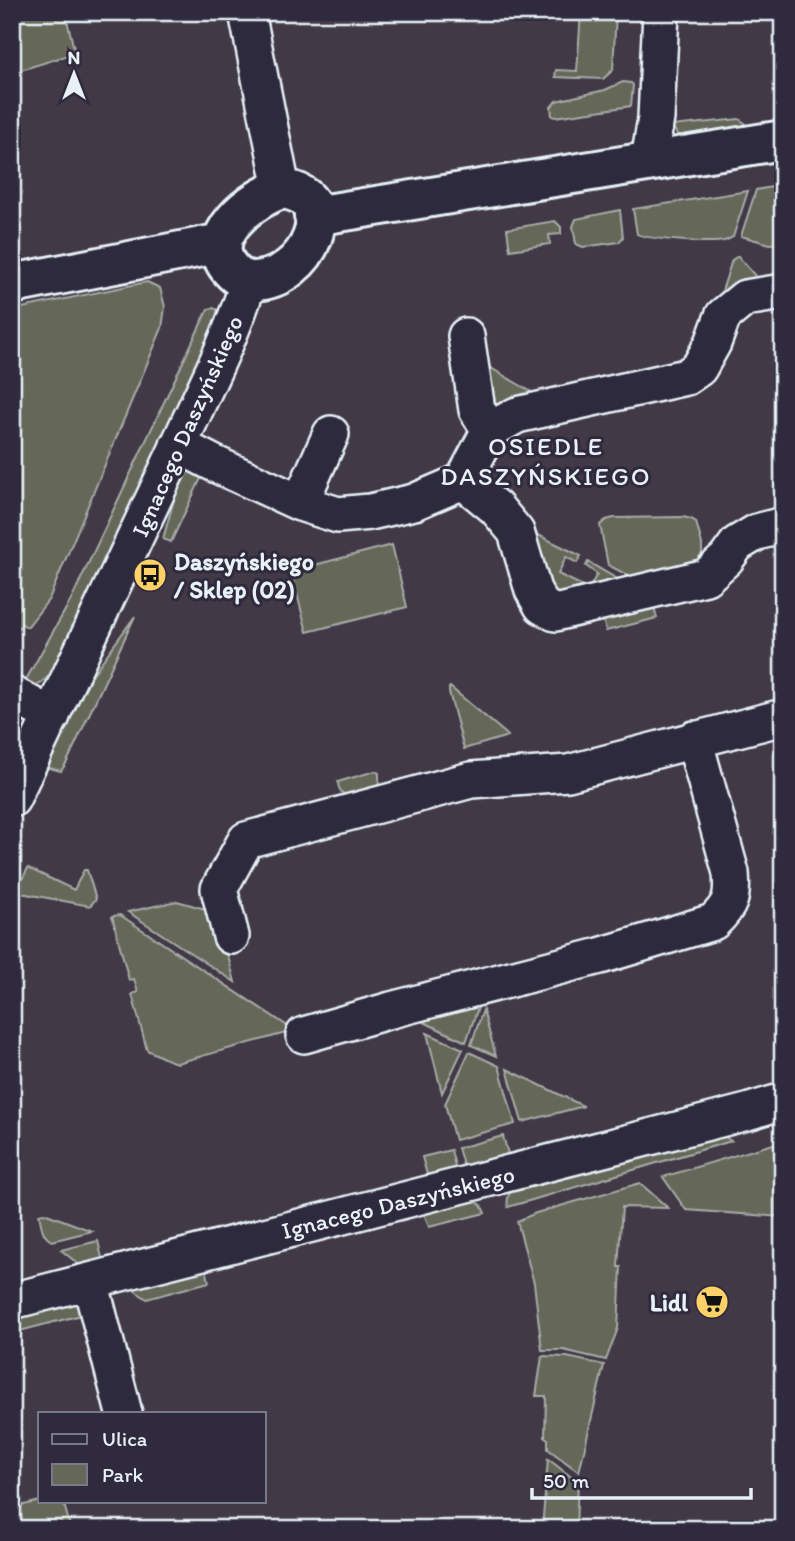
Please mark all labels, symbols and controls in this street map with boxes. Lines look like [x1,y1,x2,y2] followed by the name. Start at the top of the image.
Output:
[38,38,108,108] north arrow
[68,46,80,69] text: N
[125,311,249,541] street label: Ignacego Daszyńskiego
[440,430,652,492] district label: OSIEDLE DASZYŃSKIEGO
[173,547,314,605] place label: Daszyńskiego / Sklep (02)
[131,556,169,594] bus stop icon: Daszyńskiego / Sklep (02)
[278,1159,518,1245] street label: Ignacego Daszyńskiego
[693,1283,731,1321] supermarket icon: Lidl
[650,1288,688,1317] place label: Lidl
[38,1412,266,1502] legend
[102,1426,147,1451] text: Ulica
[532,1457,751,1501] scale bar
[102,1462,144,1487] text: Park
[543,1468,590,1493] text: 50 m

